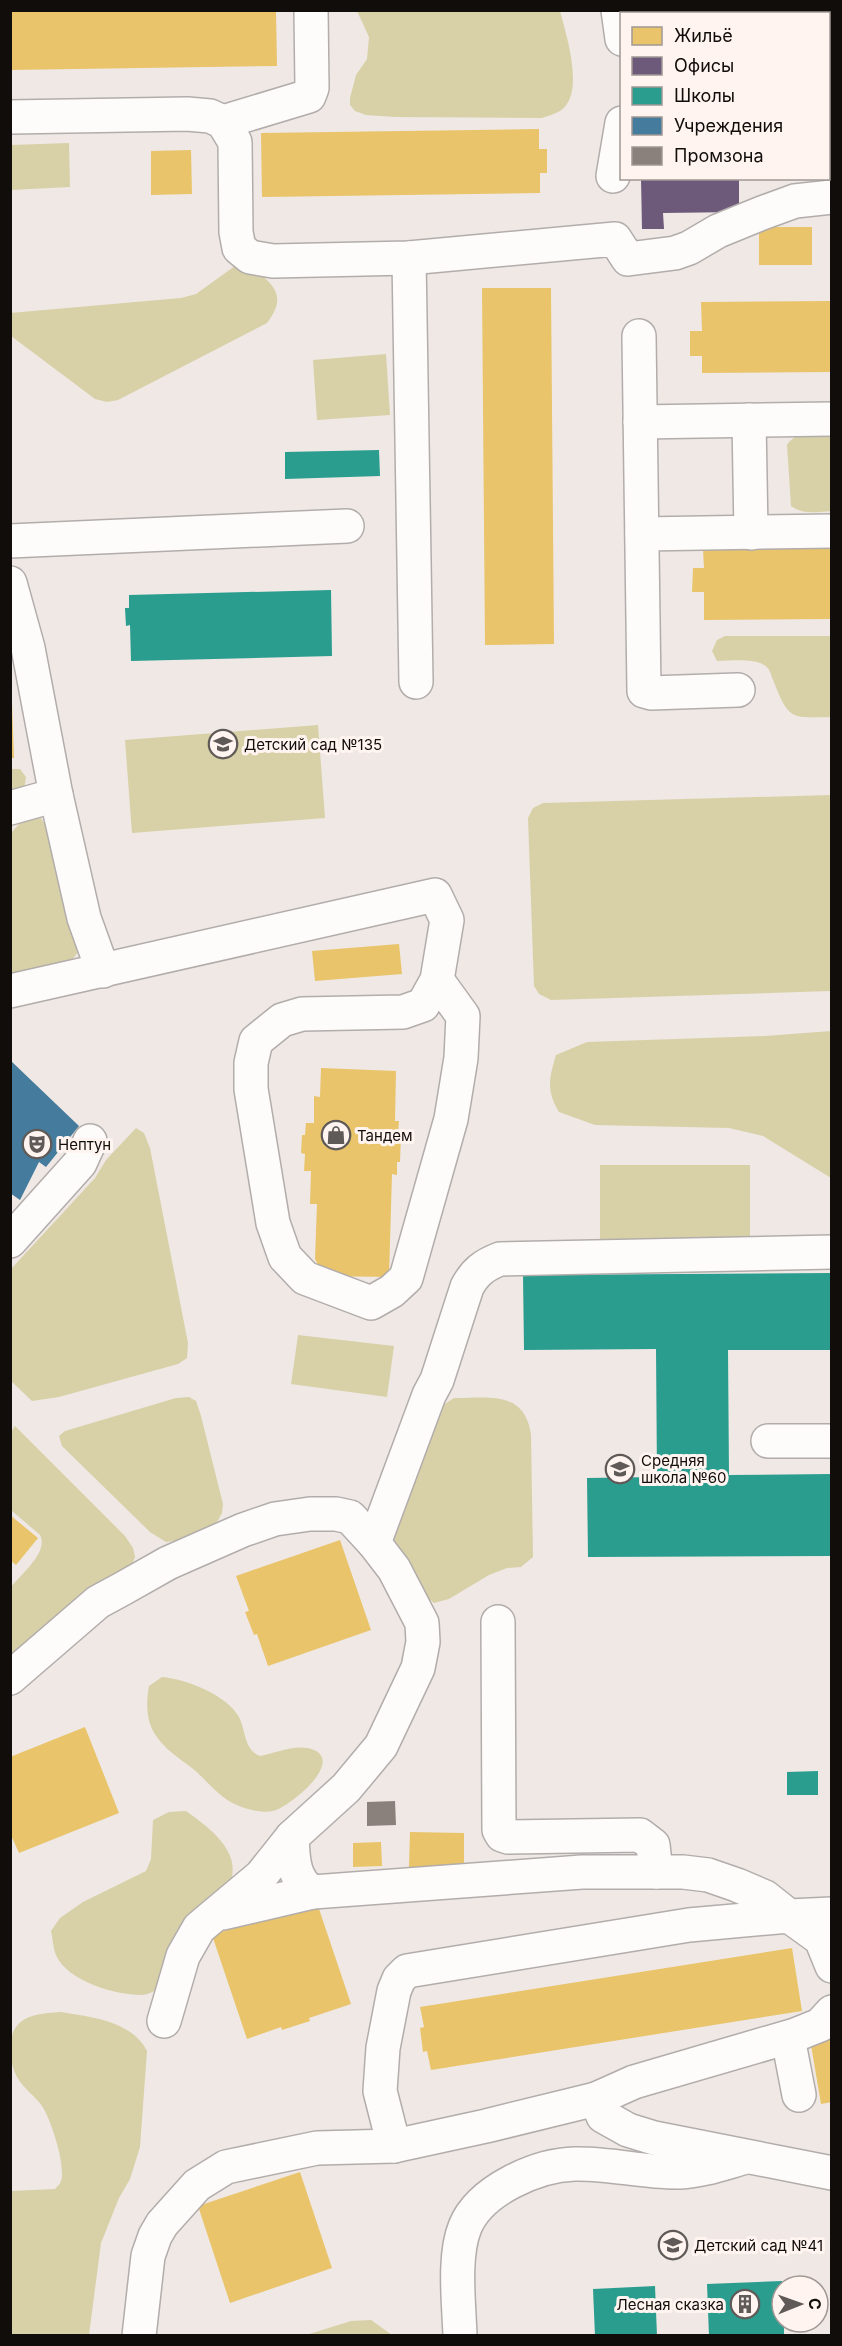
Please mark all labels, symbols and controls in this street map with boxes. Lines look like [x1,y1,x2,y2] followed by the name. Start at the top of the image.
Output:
[620,12,830,180] legend
[674,25,733,46] text: Жильё
[674,55,734,76] text: Офисы
[674,85,735,106] text: Школы
[674,115,783,136] text: Учреждения
[674,145,764,166] text: Промзона
[207,728,239,760] school or university icon: Детский сад №135
[244,735,382,754] place label: Детский сад №135
[320,1119,352,1151] shop icon: Тандем
[357,1126,413,1145] place label: Тандем
[21,1128,53,1160] theatre icon: Нептун
[58,1135,111,1154] place label: Нептун
[641,1451,727,1487] place label: Средняя школа №60
[604,1453,636,1485] school or university icon: Средняя школа №60
[657,2229,689,2261] school or university icon: Детский сад №41
[694,2236,823,2255] place label: Детский сад №41
[770,2274,830,2334] north arrow
[729,2288,761,2320] building icon: Лесная сказка
[617,2295,724,2314] place label: Лесная сказка
[805,2298,825,2310] text: С

